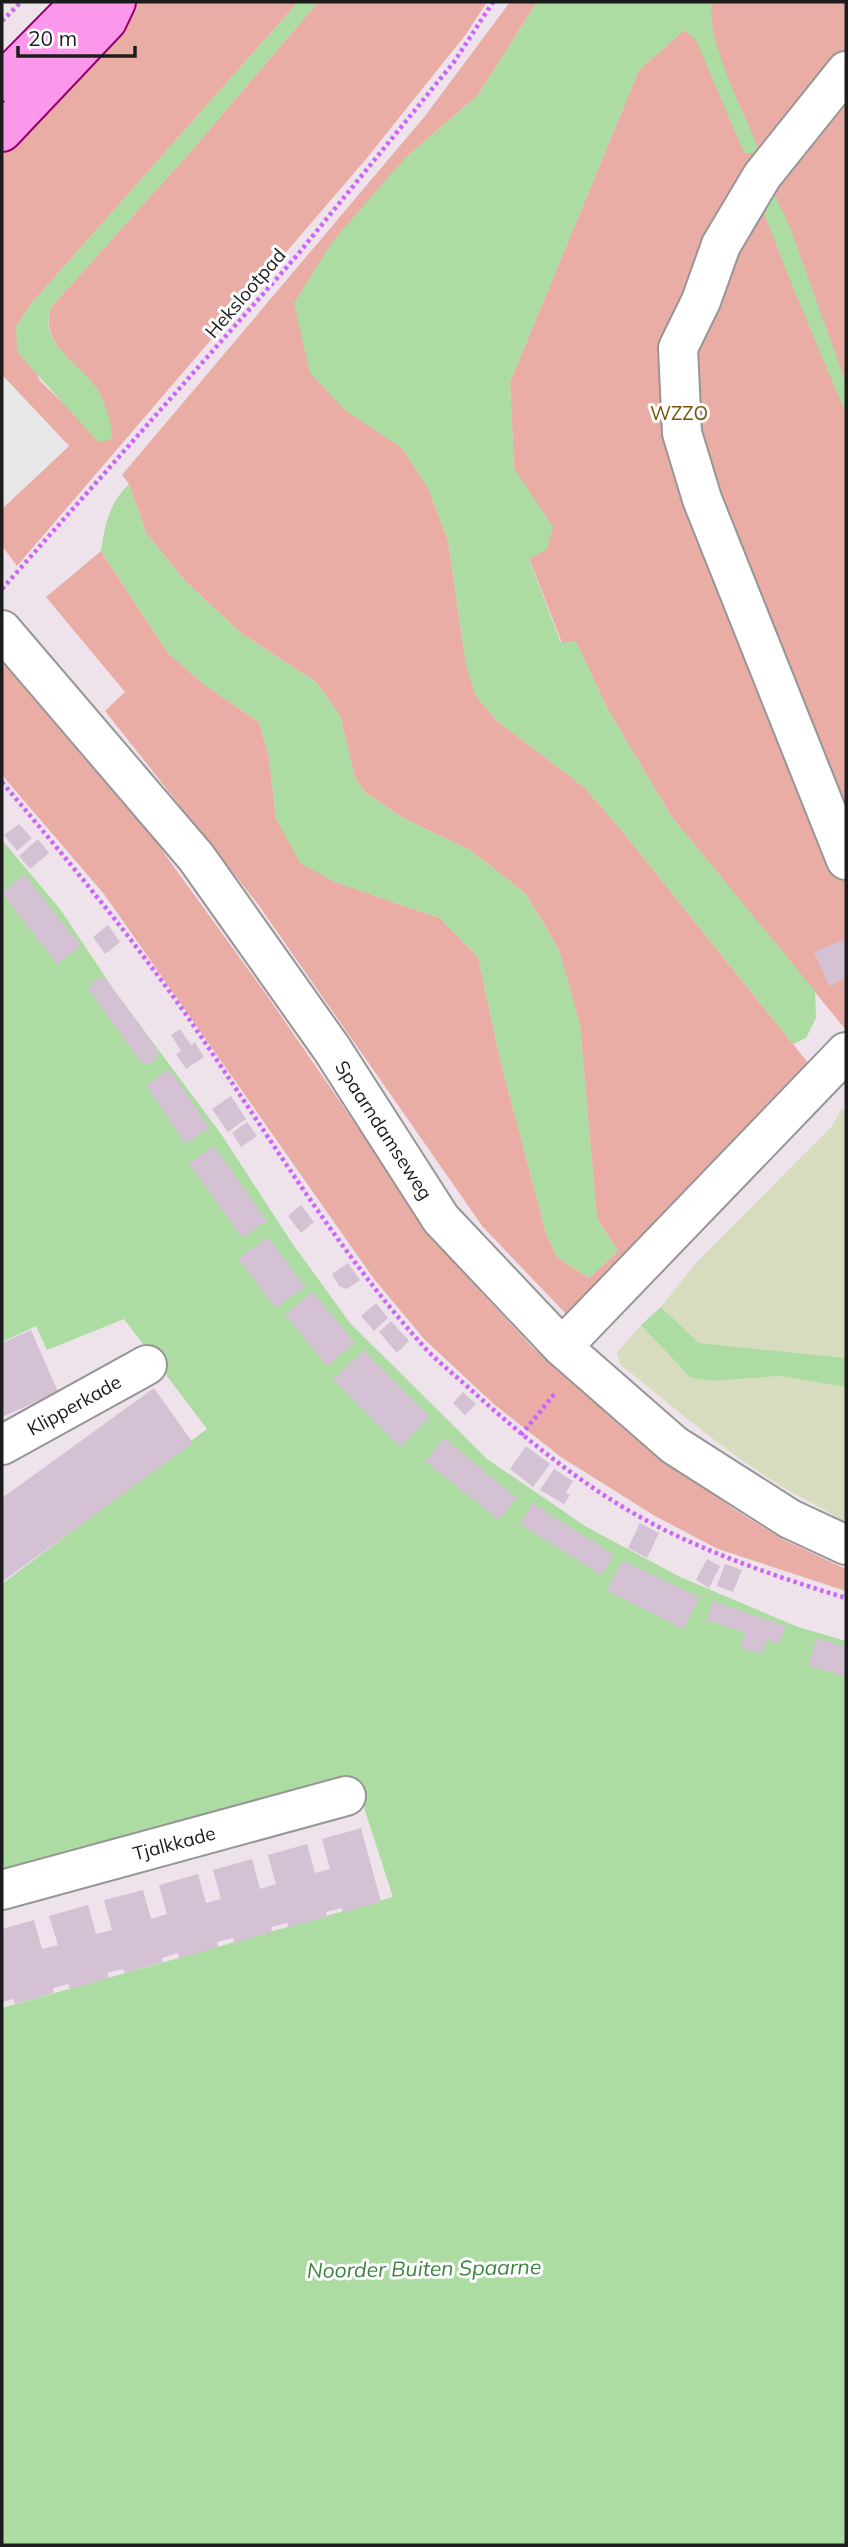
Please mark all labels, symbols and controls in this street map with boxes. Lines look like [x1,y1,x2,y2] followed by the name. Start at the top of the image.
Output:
[18,14,135,58] scale bar
[28,25,77,51] text: 20 m
[200,243,290,343] street label: Hekslootpad
[650,401,708,425] park label: WZZO
[330,1056,438,1204] street label: Spaarndamseweg
[23,1369,125,1441] street label: Klipperkade
[130,1820,218,1866] street label: Tjalkkade
[307,2253,541,2283] water label: Noorder Buiten Spaarne

